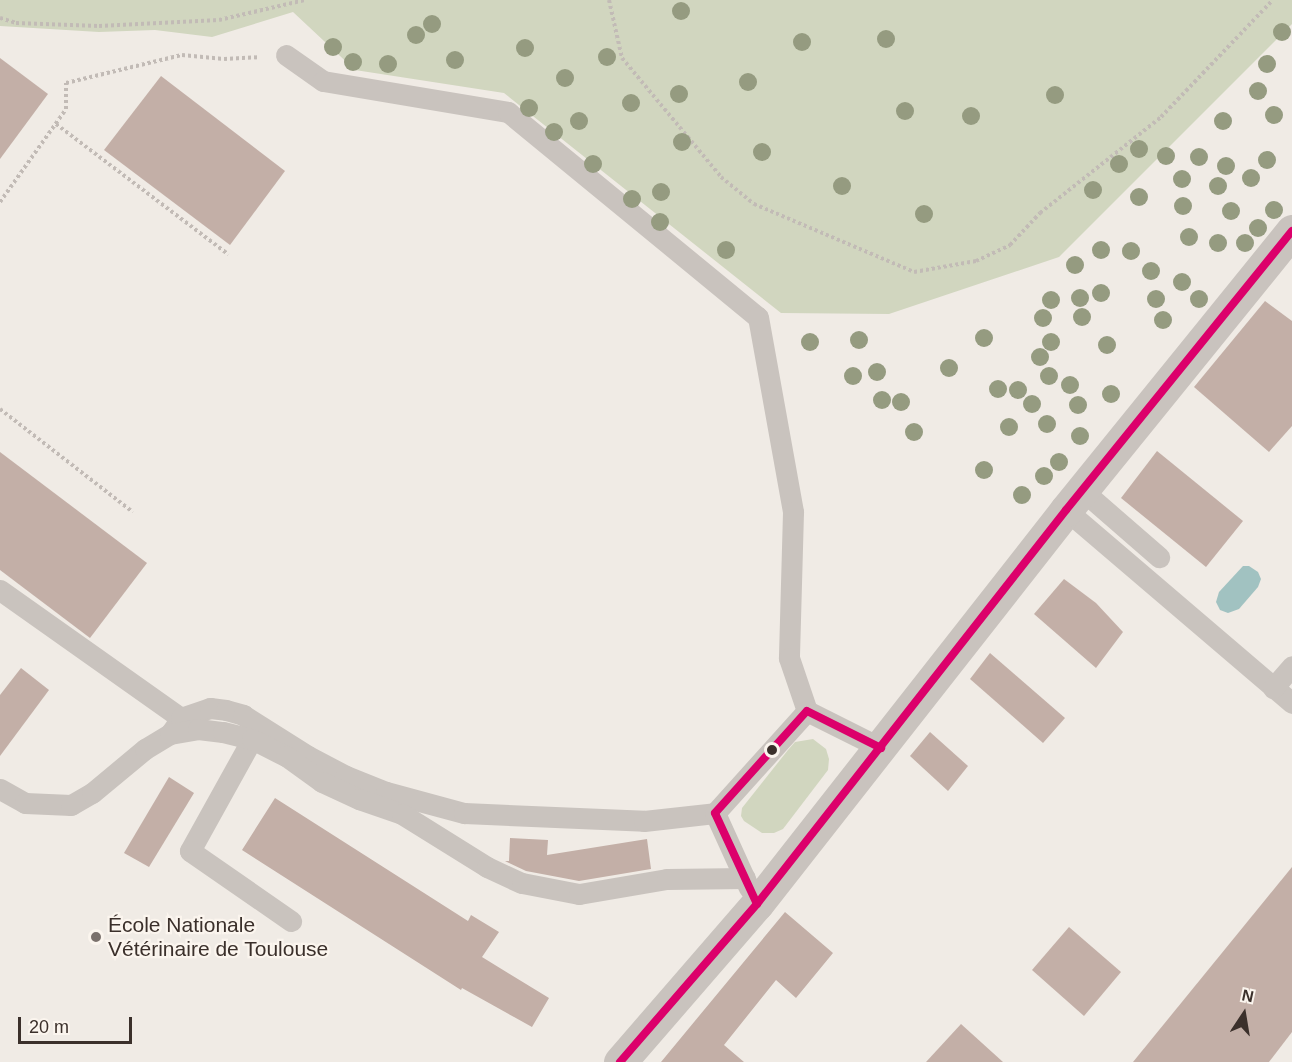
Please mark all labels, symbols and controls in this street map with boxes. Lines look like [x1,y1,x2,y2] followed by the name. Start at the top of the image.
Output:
[766,744,778,756] unlabelled marker
[108,912,329,962] place label: École Nationale Vétérinaire de Toulouse
[89,930,103,944] marker: École Nationale Vétérinaire de Toulouse
[1214,984,1274,1044] north arrow
[1240,986,1255,1005] text: N
[21,1005,135,1043] scale bar
[29,1017,69,1037] text: 20 m

